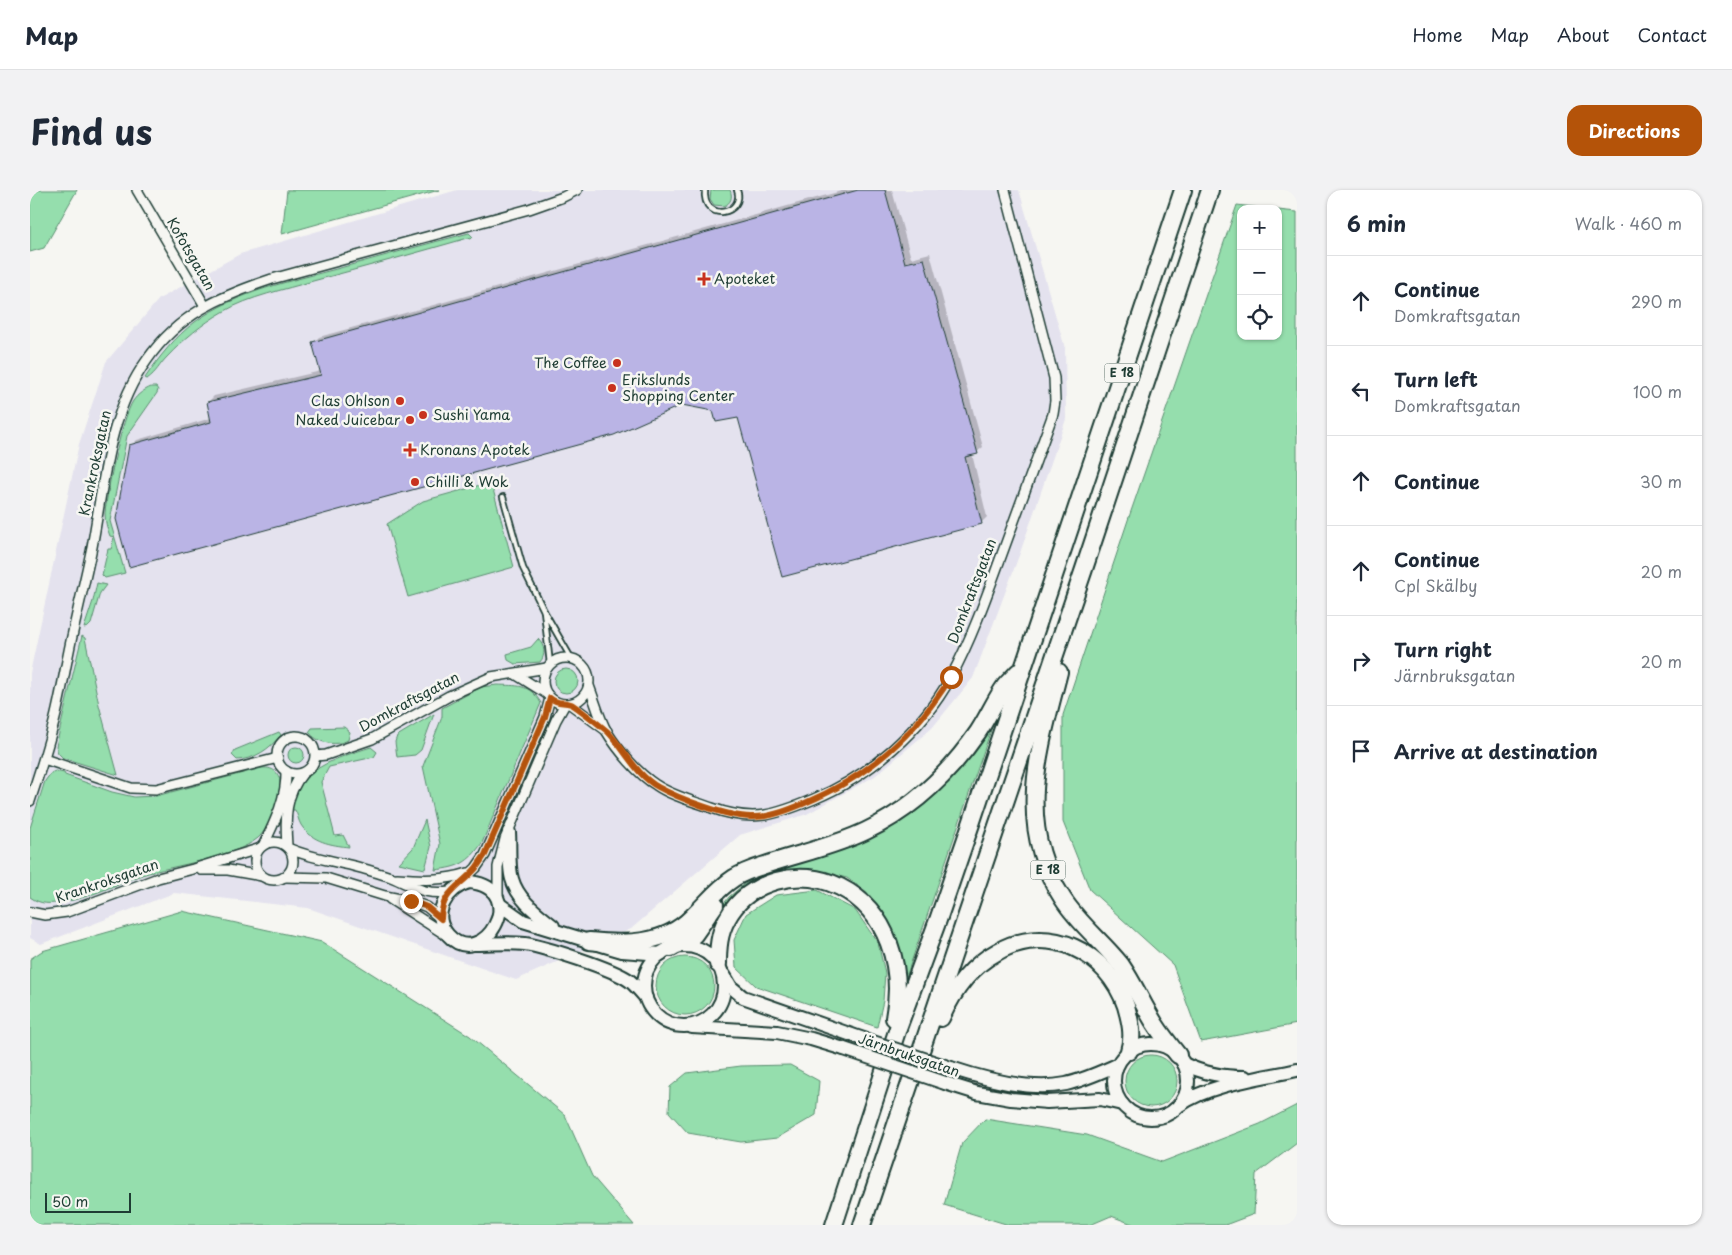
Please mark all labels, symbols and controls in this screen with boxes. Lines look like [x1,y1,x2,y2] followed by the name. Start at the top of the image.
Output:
[25,17,78,53] text: Map
[1412,21,1462,48] text: Home
[1490,21,1529,48] text: Map
[1557,21,1609,48] text: About
[1637,21,1707,48] text: Contact
[30,104,152,157] text: Find us
[1567,105,1702,156] button: Directions
[1237,205,1282,340] map controls
[1237,205,1282,250] button: +
[1347,207,1406,239] text: 6 min
[1575,211,1682,235] text: Walk · 460 m
[162,213,221,294] street label: Kofotsgatan
[1237,250,1282,295] button: −
[714,268,775,289] place label: Apoteket
[698,273,710,285] marker: Apoteket
[1394,275,1480,303] text: Continue
[1347,287,1375,315] icon: ahead
[1631,289,1682,313] text: 290 m
[1237,295,1282,340] button: locate
[1394,303,1521,327] text: Domkraftsgatan
[534,352,607,373] place label: The Coffee
[611,357,623,369] marker: The Coffee
[1104,364,1140,382] road number: E 18
[1394,365,1478,393] text: Turn left
[622,369,735,406] place label: Erikslunds Shopping Center
[1347,377,1375,405] icon: left
[1633,379,1682,403] text: 100 m
[606,382,618,394] marker: Erikslunds Shopping Center
[311,390,390,411] place label: Clas Ohlson
[1394,393,1521,417] text: Domkraftsgatan
[394,395,406,407] marker: Clas Ohlson
[433,404,510,425] place label: Sushi Yama
[73,408,116,518] street label: Krankroksgatan
[296,409,401,430] place label: Naked Juicebar
[417,409,429,421] marker: Sushi Yama
[404,414,416,426] marker: Naked Juicebar
[420,439,530,460] place label: Kronans Apotek
[404,444,416,456] marker: Kronans Apotek
[1347,467,1375,495] icon: ahead
[1394,467,1480,495] text: Continue
[1640,469,1682,493] text: 30 m
[425,471,509,492] place label: Chilli & Wok
[409,476,421,488] marker: Chilli & Wok
[942,535,1001,646] street label: Domkraftsgatan
[1394,545,1480,573] text: Continue
[1347,557,1375,585] icon: ahead
[1641,559,1682,583] text: 20 m
[1394,573,1477,597] text: Cpl Skälby
[1394,635,1492,663] text: Turn right
[1347,647,1375,675] icon: right
[1641,649,1682,673] text: 20 m
[1394,663,1515,687] text: Järnbruksgatan
[355,666,463,737] street label: Domkraftsgatan
[940,666,963,689] route start
[1347,737,1375,765] icon: arrive
[1394,737,1598,765] text: Arrive at destination
[53,853,161,908] street label: Krankroksgatan
[1030,860,1066,880] road number: E 18
[400,890,423,913] route end
[856,1027,963,1082] street label: Järnbruksgatan
[45,1190,131,1213] scale bar
[52,1191,88,1212] text: 50 m

